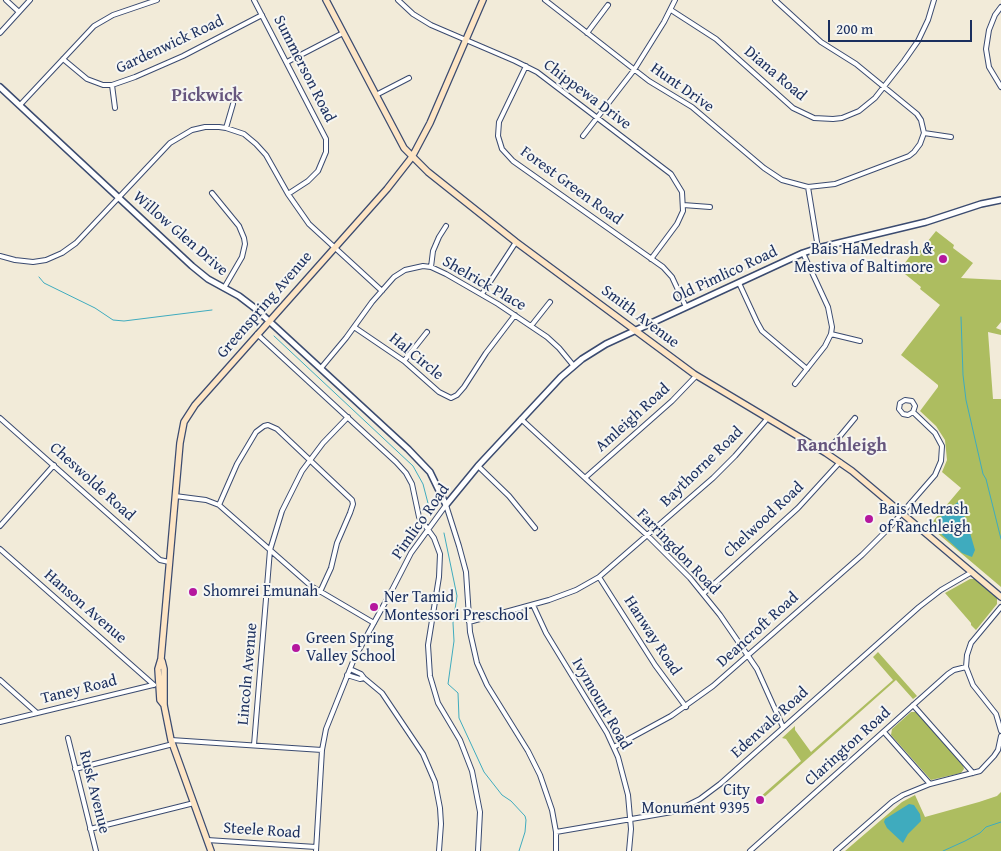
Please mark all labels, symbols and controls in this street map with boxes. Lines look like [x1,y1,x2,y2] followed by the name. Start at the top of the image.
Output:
[831,10,975,42] scale bar
[113,12,227,78] street label: Gardenwick Road
[269,12,339,126] street label: Summerson Road
[836,18,873,39] text: 200 m
[740,42,810,106] street label: Diana Road
[539,56,635,134] street label: Chippewa Drive
[646,59,718,117] street label: Hunt Drive
[171,85,243,107] district label: Pickwick
[516,143,626,229] street label: Forest Green Road
[129,187,231,281] street label: Willow Glen Drive
[794,240,933,278] place label: Bais HaMedrash & Mestiva of Baltimore
[669,242,781,308] street label: Old Pimlico Road
[213,248,317,362] street label: Greenspring Avenue
[439,252,529,316] street label: Shelrick Place
[937,253,949,265] marker: Bais HaMedrash & Mestiva of Baltimore
[597,281,683,353] street label: Smith Avenue
[385,329,447,385] street label: Hal Circle
[592,380,674,456] street label: Amleigh Road
[657,423,747,511] street label: Baythorne Road
[797,435,887,457] district label: Ranchleigh
[45,439,139,525] street label: Cheswolde Road
[720,478,808,562] street label: Chelwood Road
[388,481,454,563] street label: Pimlico Road
[879,500,971,538] place label: Bais Medrash of Ranchleigh
[632,505,724,599] street label: Farringdon Road
[863,513,875,525] marker: Bais Medrash of Ranchleigh
[40,566,130,648] street label: Hanson Avenue
[203,582,318,602] place label: Shomrei Emunah
[187,586,199,598] marker: Shomrei Emunah
[384,588,528,626] place label: Ner Tamid Montessori Preschool
[713,588,803,672] street label: Deancroft Road
[619,593,685,679] street label: Hanway Road
[368,601,380,613] marker: Ner Tamid Montessori Preschool
[234,622,262,726] street label: Lincoln Avenue
[306,629,396,667] place label: Green Spring Valley School
[290,642,302,654] marker: Green Spring Valley School
[567,655,635,753] street label: Ivymount Road
[39,671,119,709] street label: Taney Road
[727,683,813,763] street label: Edenvale Road
[801,704,895,790] street label: Clarington Road
[74,748,114,836] street label: Rusk Avenue
[642,781,750,819] place label: City Monument 9395
[754,794,766,806] marker: City Monument 9395
[223,819,301,843] street label: Steele Road

